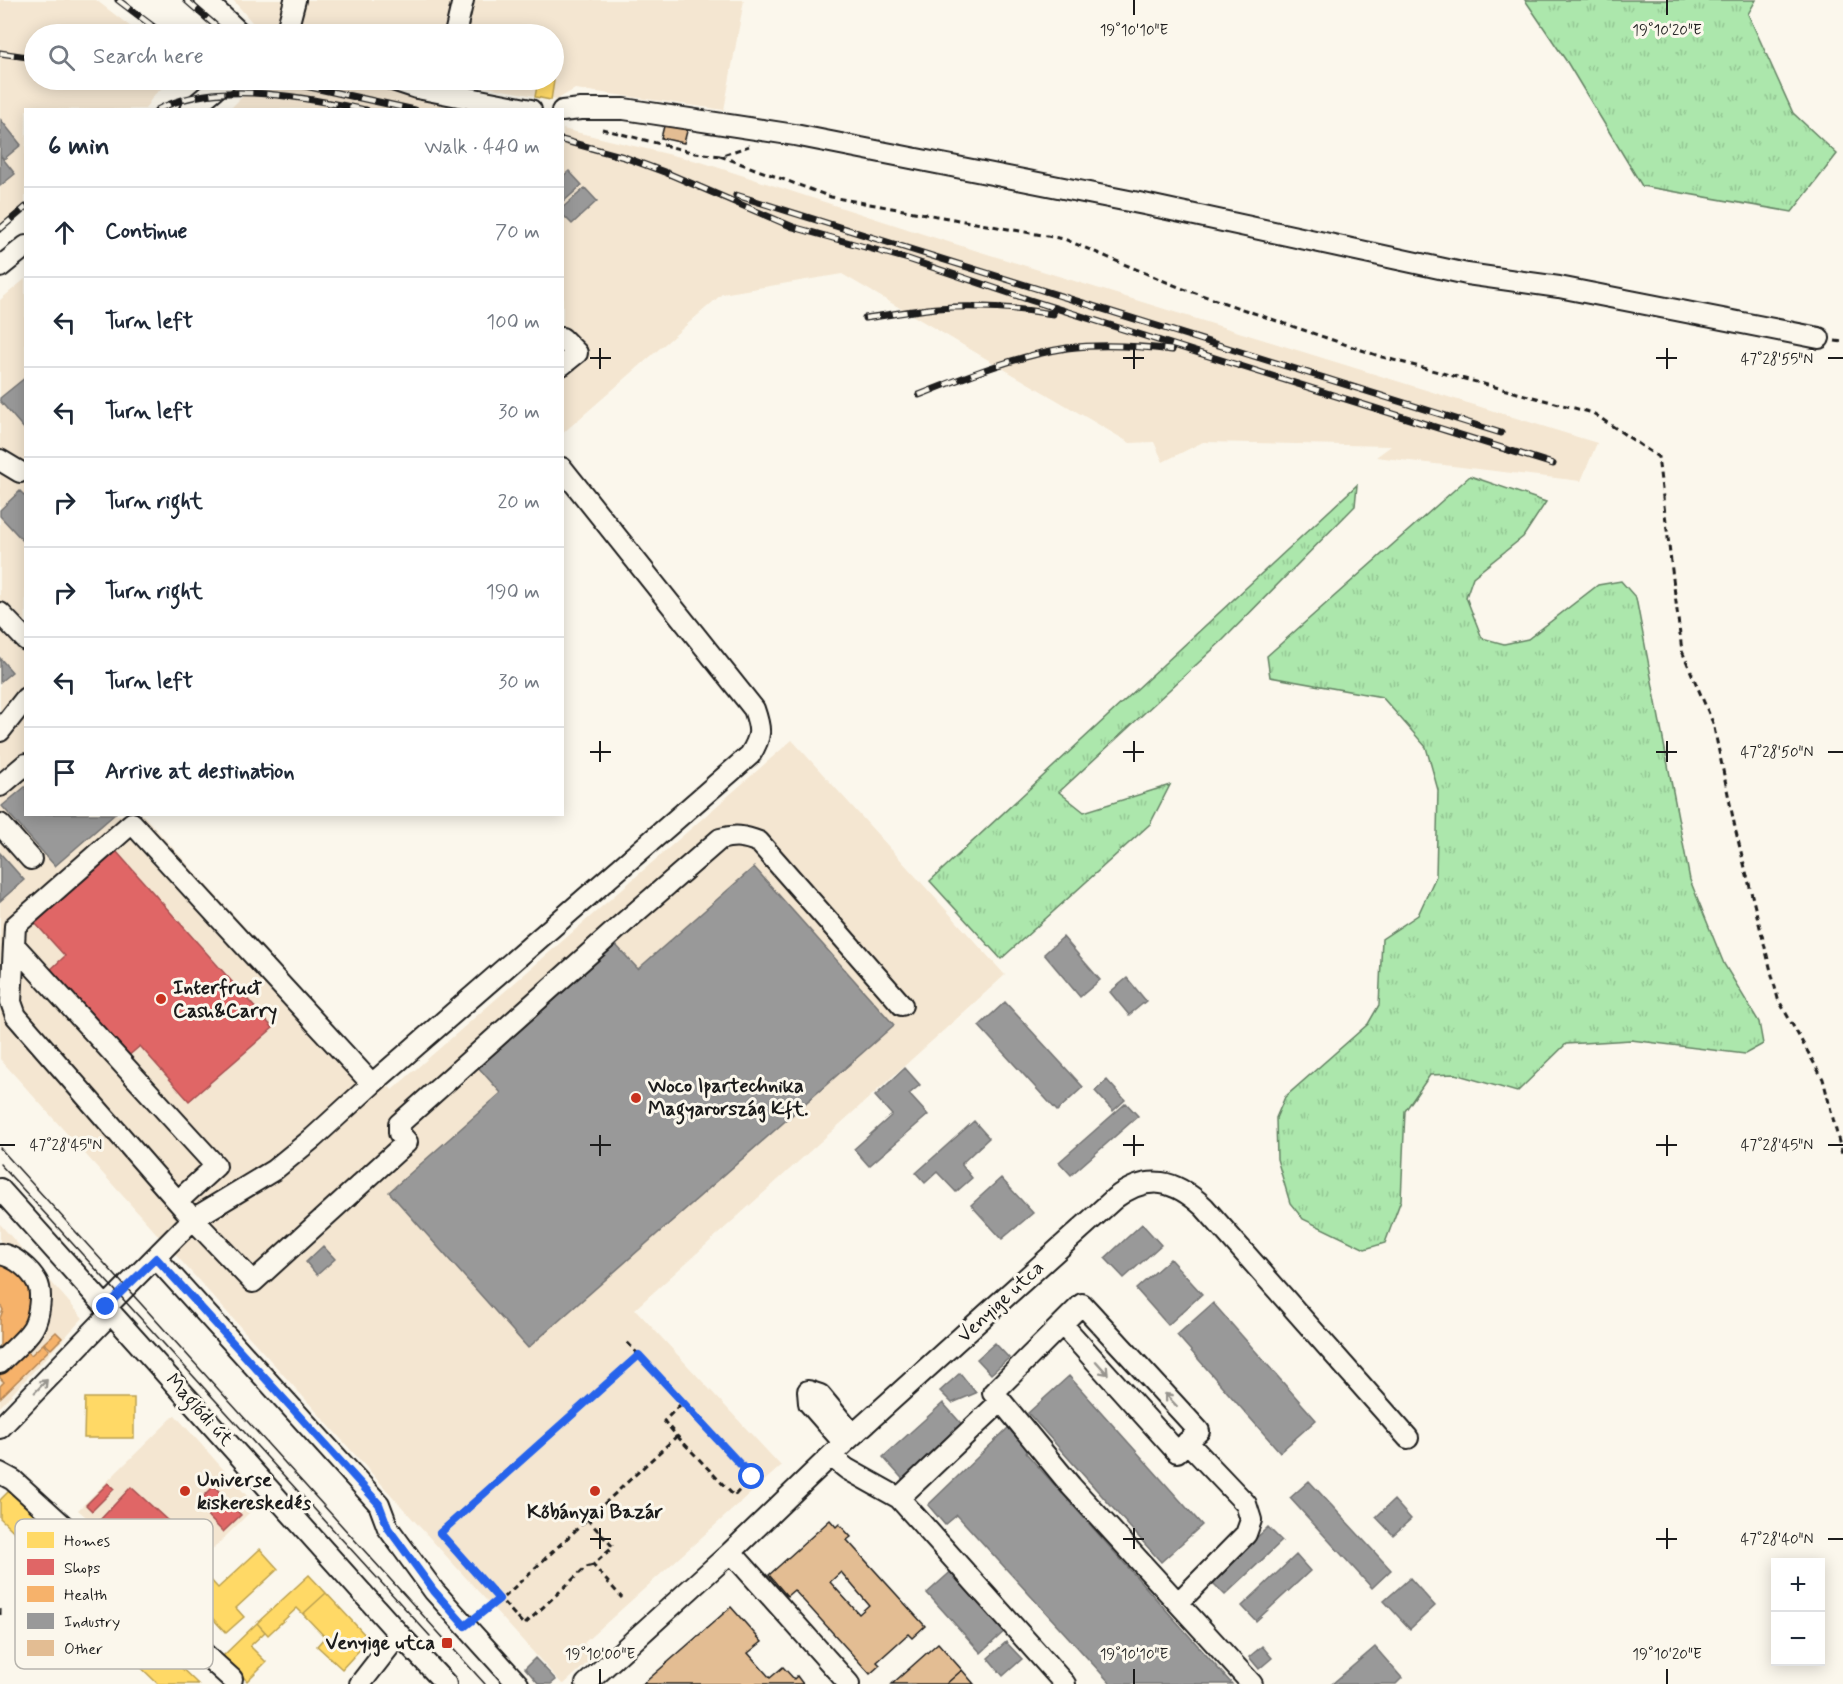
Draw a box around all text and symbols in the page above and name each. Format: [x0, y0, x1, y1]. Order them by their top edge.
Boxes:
text: 19°10'10"E [1100, 21, 1169, 41]
text: 19°10'20"E [1632, 21, 1702, 41]
search box [24, 24, 564, 90]
icon: search [45, 41, 78, 74]
text: Search here [93, 43, 204, 71]
text: 6 min [48, 130, 110, 164]
text: Walk · 440 m [424, 134, 540, 161]
icon: ahead [48, 216, 81, 249]
text: Continue [105, 218, 187, 246]
text: 70 m [495, 219, 540, 246]
icon: left [48, 306, 81, 339]
text: Turn left [105, 308, 193, 336]
text: 100 m [486, 309, 540, 336]
text: 47°28'55"N [1741, 350, 1813, 370]
icon: left [48, 396, 81, 429]
text: Turn left [105, 398, 193, 426]
text: 30 m [498, 399, 540, 426]
icon: right [48, 486, 81, 519]
text: Turn right [105, 488, 203, 516]
text: 20 m [497, 489, 540, 516]
icon: right [48, 576, 81, 609]
text: Turn right [105, 578, 203, 606]
text: 190 m [486, 579, 540, 606]
icon: left [48, 666, 81, 699]
text: Turn left [105, 668, 193, 696]
text: 30 m [498, 669, 540, 696]
text: 47°28'50"N [1740, 743, 1814, 763]
icon: arrive [48, 756, 81, 789]
text: Arrive at destination [105, 758, 295, 786]
place label: Interfruct Cash&Carry [173, 975, 277, 1025]
marker: Interfruct Cash&Carry [154, 992, 168, 1006]
place label: Woco Ipartechnika Magyarország Kft. [647, 1073, 808, 1125]
marker: Woco Ipartechnika Magyarország Kft. [629, 1091, 643, 1105]
text: 47°28'45"N [30, 1136, 102, 1156]
text: 47°28'45"N [1741, 1136, 1813, 1156]
street label: Venyige utca [952, 1255, 1050, 1349]
route end [92, 1293, 118, 1319]
one-way arrow [1095, 1360, 1109, 1375]
street label: Maglódi út [158, 1368, 239, 1454]
one-way arrow [33, 1379, 48, 1394]
one-way arrow [1164, 1393, 1178, 1408]
route start [738, 1463, 764, 1489]
place label: Universe kiskereskedés [197, 1467, 311, 1517]
marker: Universe kiskereskedés [178, 1484, 192, 1498]
marker: Kőbányai Bazár [588, 1484, 602, 1498]
place label: Kőbányai Bazár [527, 1499, 664, 1526]
legend [15, 1519, 213, 1669]
text: 47°28'40"N [1741, 1530, 1813, 1550]
text: Homes [64, 1531, 110, 1552]
text: Shops [64, 1558, 101, 1579]
map controls [1771, 1558, 1825, 1666]
button: + [1771, 1558, 1825, 1612]
text: Health [64, 1585, 107, 1606]
text: Industry [64, 1612, 120, 1633]
button: − [1771, 1612, 1825, 1666]
place label: Venyige utca [326, 1630, 435, 1657]
marker: Venyige utca [440, 1636, 454, 1650]
text: Other [64, 1639, 103, 1660]
text: 19°10'00"E [565, 1645, 635, 1665]
text: 19°10'10"E [1100, 1645, 1169, 1665]
text: 19°10'20"E [1632, 1645, 1702, 1665]

